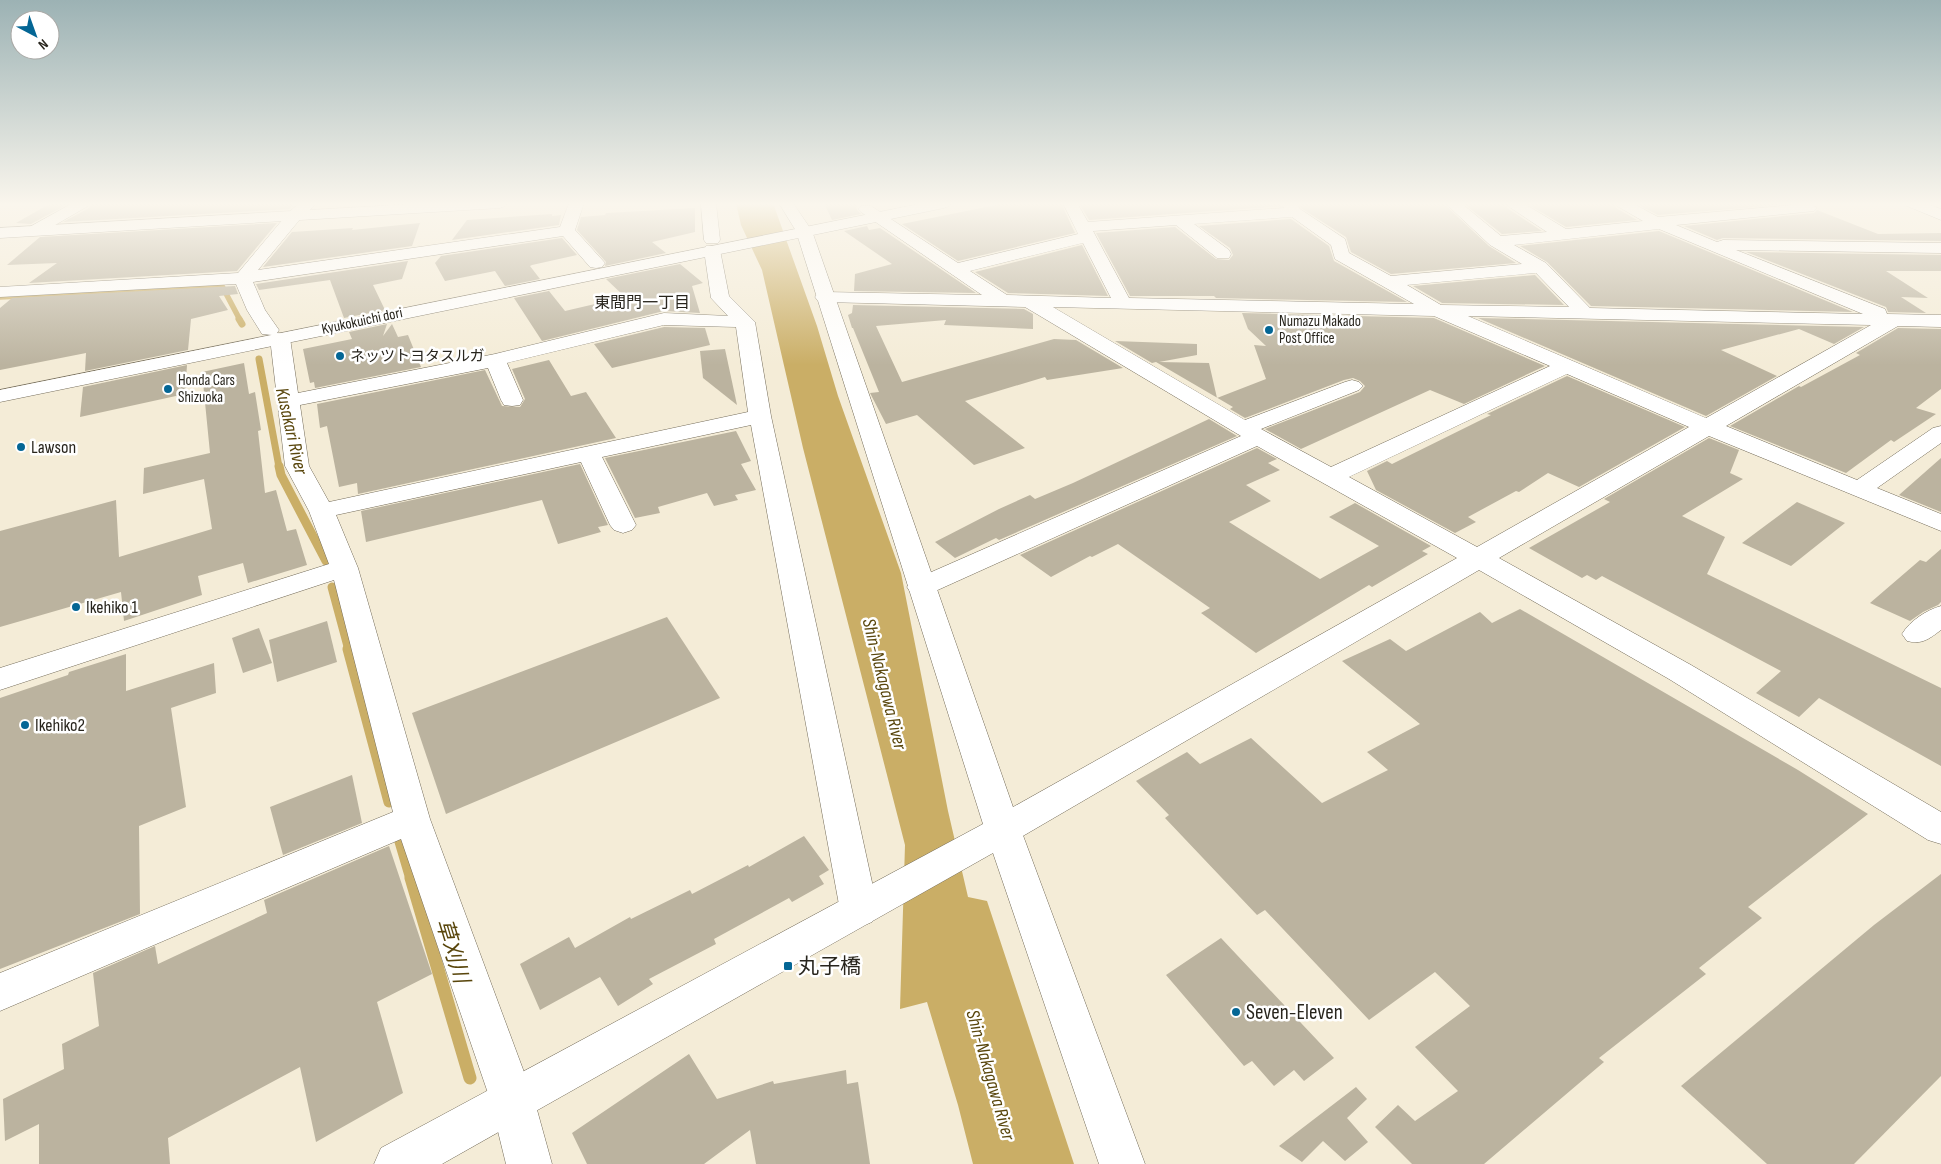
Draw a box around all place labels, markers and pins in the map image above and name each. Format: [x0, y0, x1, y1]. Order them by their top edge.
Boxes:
place label: Numazu Makado Post Office [1279, 312, 1361, 348]
marker: Numazu Makado Post Office [1263, 324, 1275, 336]
place label: ネッツトヨタスルガ [350, 347, 485, 366]
marker: ネッツトヨタスルガ [334, 350, 346, 362]
place label: Honda Cars Shizuoka [178, 371, 235, 407]
marker: Honda Cars Shizuoka [162, 383, 174, 395]
place label: Lawson [31, 437, 76, 458]
marker: Lawson [15, 441, 27, 453]
place label: Ikehiko 1 [86, 597, 138, 618]
marker: Ikehiko 1 [70, 601, 82, 613]
place label: Ikehiko2 [35, 715, 85, 736]
marker: Ikehiko2 [19, 719, 31, 731]
place label: 丸子橋 [798, 954, 861, 979]
marker: 丸子橋 [782, 960, 794, 972]
place label: Seven-Eleven [1246, 1000, 1343, 1025]
marker: Seven-Eleven [1230, 1006, 1242, 1018]

